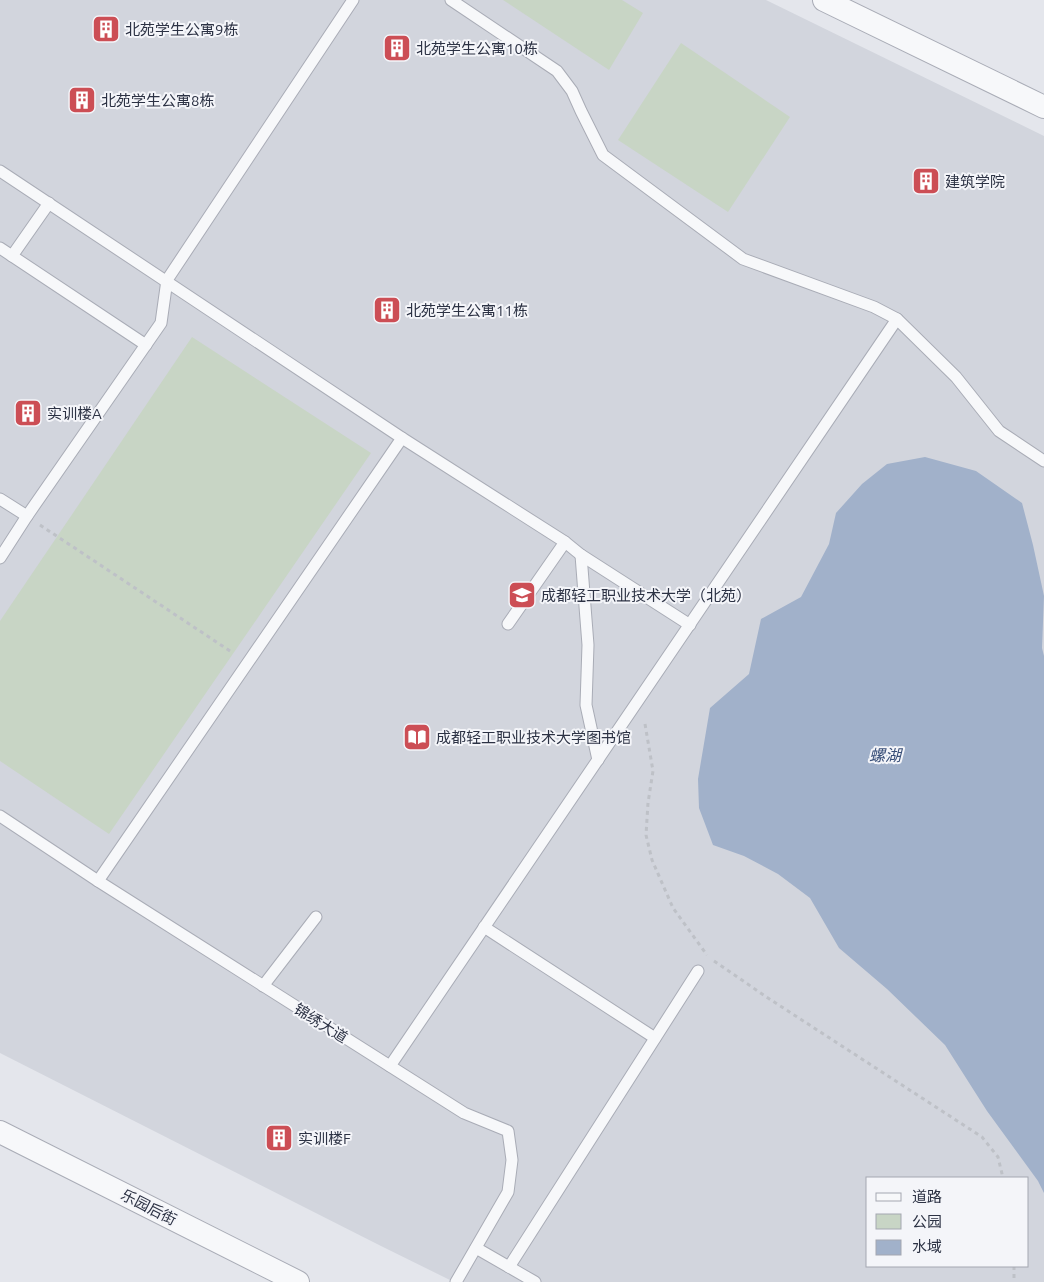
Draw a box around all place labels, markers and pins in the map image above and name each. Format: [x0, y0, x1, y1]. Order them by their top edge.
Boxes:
building icon: 北苑学生公寓9栋 [91, 14, 121, 44]
place label: 北苑学生公寓9栋 [125, 21, 238, 38]
building icon: 北苑学生公寓10栋 [382, 33, 412, 63]
place label: 北苑学生公寓10栋 [416, 40, 538, 57]
building icon: 北苑学生公寓8栋 [67, 85, 97, 115]
place label: 北苑学生公寓8栋 [101, 92, 214, 109]
building icon: 建筑学院 [911, 166, 941, 196]
place label: 建筑学院 [945, 173, 1005, 190]
building icon: 北苑学生公寓11栋 [372, 295, 402, 325]
place label: 北苑学生公寓11栋 [406, 302, 528, 319]
building icon: 实训楼A [13, 398, 43, 428]
place label: 实训楼A [47, 405, 102, 422]
school or university icon: 成都轻工职业技术大学（北苑） [507, 580, 537, 610]
place label: 成都轻工职业技术大学（北苑） [541, 587, 751, 604]
library icon: 成都轻工职业技术大学图书馆 [402, 722, 432, 752]
place label: 成都轻工职业技术大学图书馆 [436, 729, 631, 746]
building icon: 实训楼F [264, 1123, 294, 1153]
place label: 实训楼F [298, 1130, 351, 1147]

